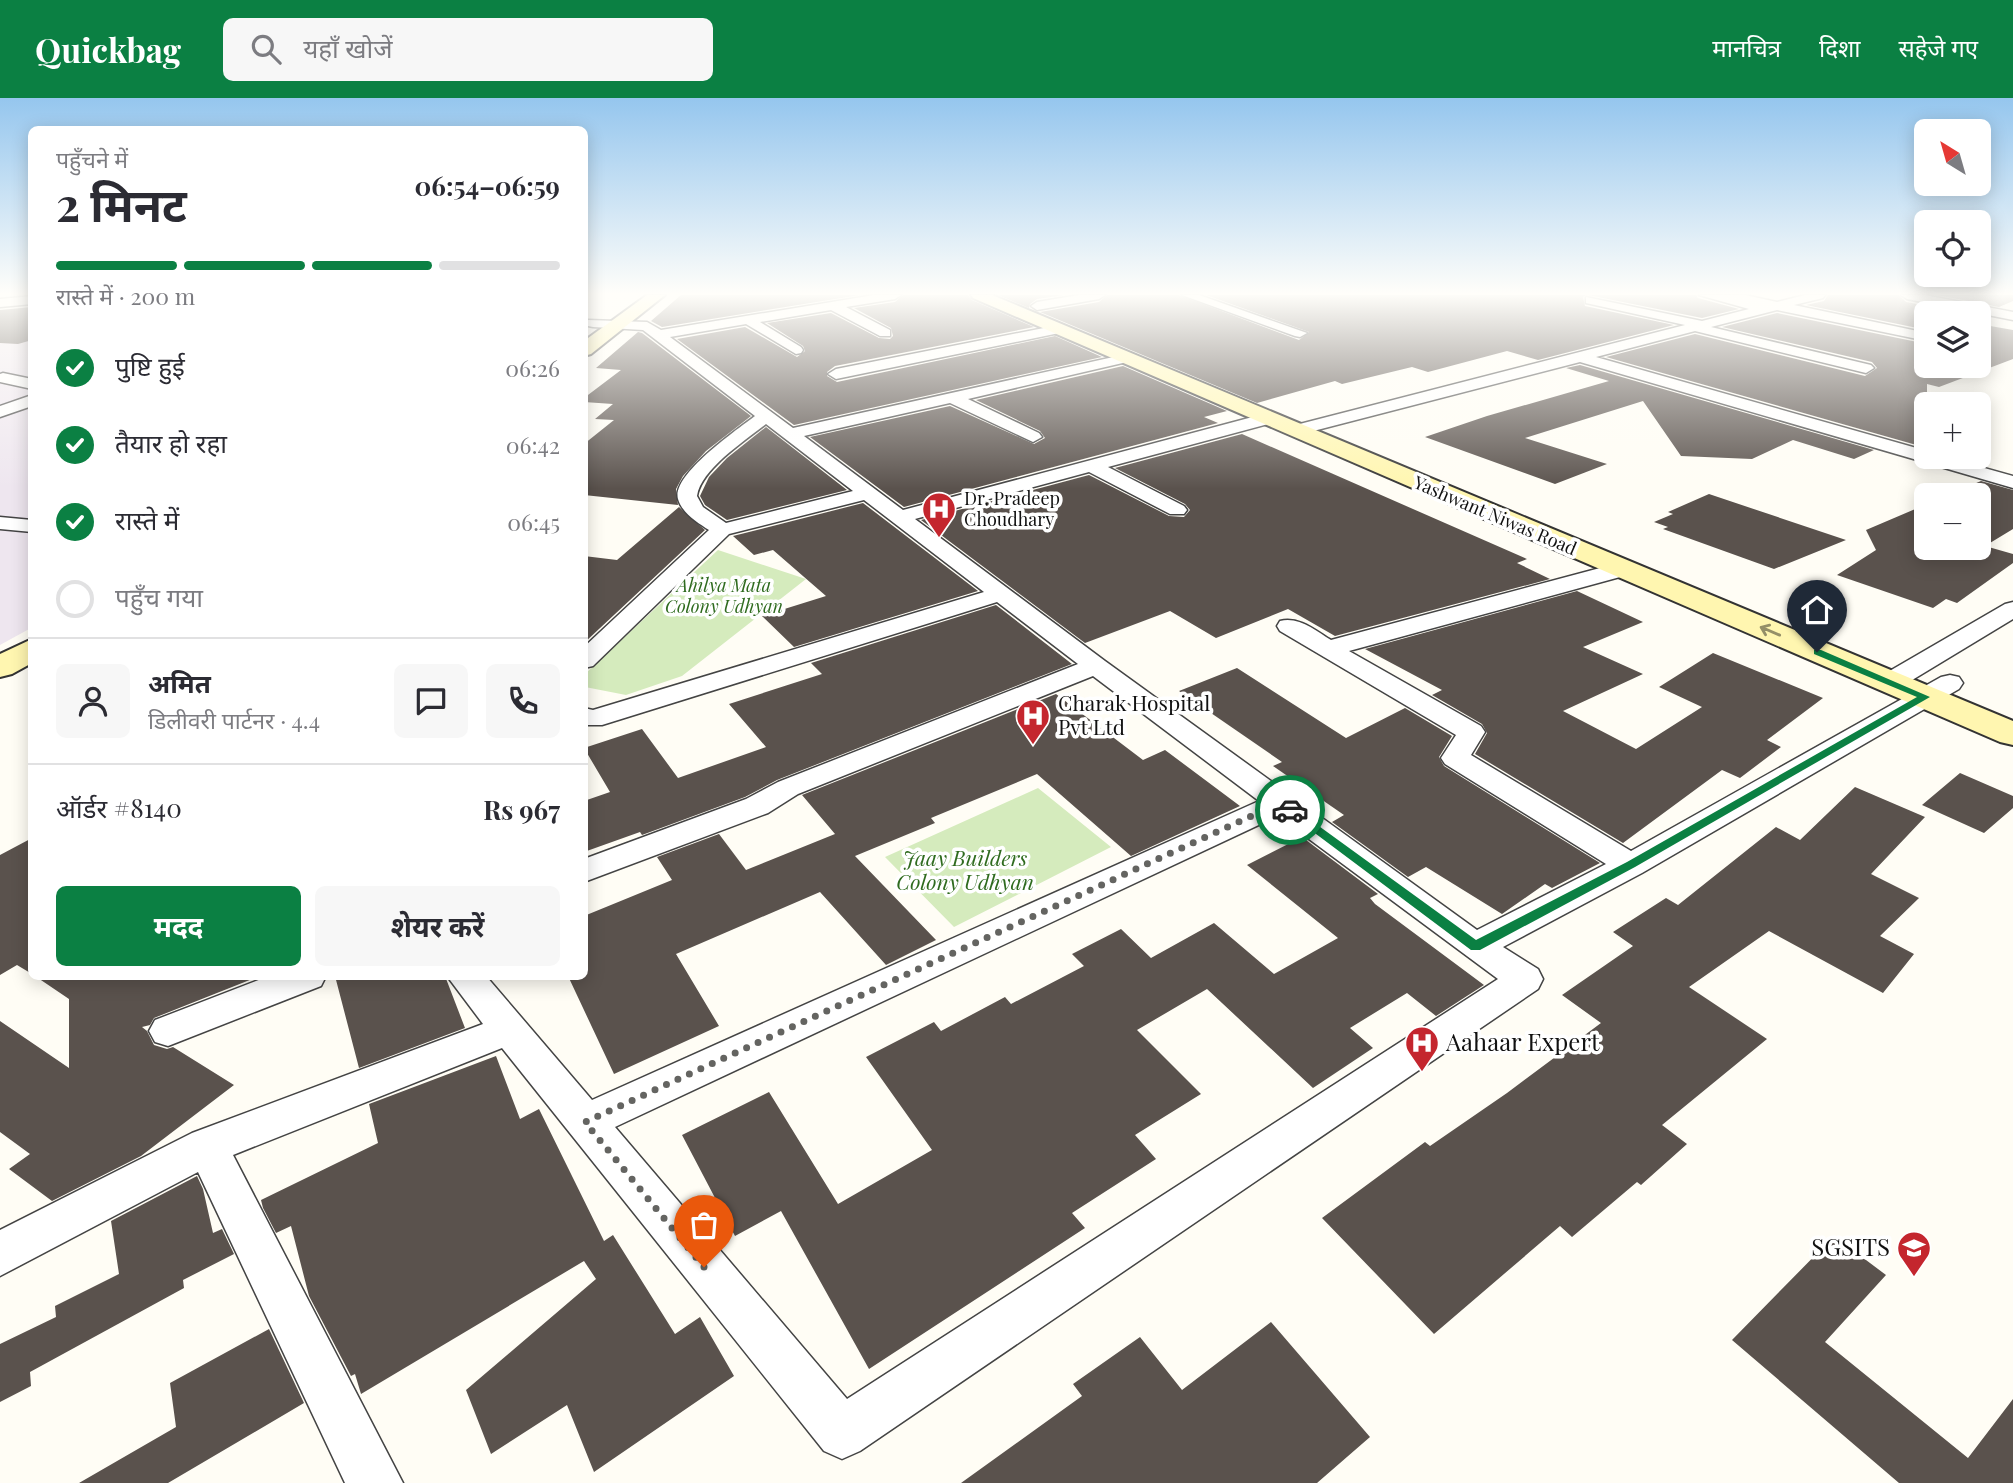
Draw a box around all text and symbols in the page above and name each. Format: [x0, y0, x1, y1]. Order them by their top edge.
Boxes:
search box [223, 18, 713, 81]
text: Quickbag [35, 27, 181, 71]
icon: search [247, 30, 285, 68]
text: यहाँ खोजें [303, 30, 393, 65]
text: मानचित्र [1712, 31, 1781, 63]
text: दिशा [1819, 31, 1860, 63]
text: सहेजे गए [1898, 31, 1978, 63]
north arrow [1914, 119, 1992, 196]
map controls [1914, 119, 1991, 560]
text: पहुँचने में [56, 143, 128, 174]
text: 06:54–06:59 [415, 168, 560, 203]
text: 2 मिनट [56, 172, 187, 234]
button: locate [1914, 210, 1991, 287]
text: रास्ते में · 200 m [56, 280, 195, 311]
button: layers [1914, 301, 1991, 378]
text: पुष्टि हुई [115, 348, 185, 383]
icon: check [56, 349, 94, 387]
text: 06:26 [505, 352, 560, 383]
button: + [1914, 392, 1991, 469]
text: तैयार हो रहा [115, 425, 227, 460]
icon: check [56, 426, 94, 464]
text: 06:42 [506, 429, 560, 460]
street label: Yashwant Niwas Road [1409, 469, 1581, 560]
button: − [1914, 483, 1991, 560]
place label: Dr. Pradeep Choudhary [964, 486, 1060, 531]
hospital icon: Dr. Pradeep Choudhary [920, 490, 958, 539]
text: रास्ते में [115, 502, 179, 537]
icon: check [56, 503, 94, 541]
text: 06:45 [507, 506, 560, 537]
park label: Ahilya Mata Colony Udhyan [665, 573, 783, 618]
text: पहुँच गया [115, 579, 203, 614]
pin [1787, 580, 1847, 652]
icon: home [1798, 591, 1836, 629]
one-way arrow [1759, 624, 1781, 637]
button: person [56, 664, 130, 738]
button: chat [394, 664, 468, 738]
button: phone [486, 664, 560, 738]
text: अमित [148, 665, 211, 700]
place label: Charak Hospital Pvt Ltd [1058, 688, 1210, 740]
hospital icon: Charak Hospital Pvt Ltd [1014, 697, 1052, 746]
text: डिलीवरी पार्टनर · 4.4 [148, 704, 320, 735]
courier [1255, 775, 1325, 845]
text: ऑर्डर #8140 [56, 790, 182, 825]
icon: car [1271, 791, 1309, 829]
text: Rs 967 [483, 792, 560, 827]
park label: Jaay Builders Colony Udhyan [896, 843, 1034, 895]
button: मदद [56, 886, 301, 966]
button: शेयर करें [315, 886, 560, 966]
hospital icon: Aahaar Expert [1403, 1024, 1441, 1073]
place label: Aahaar Expert [1445, 1025, 1600, 1057]
pin [674, 1195, 734, 1267]
icon: bag [685, 1206, 723, 1244]
school or university icon: SGSITS [1895, 1229, 1933, 1278]
place label: SGSITS [1811, 1230, 1890, 1262]

